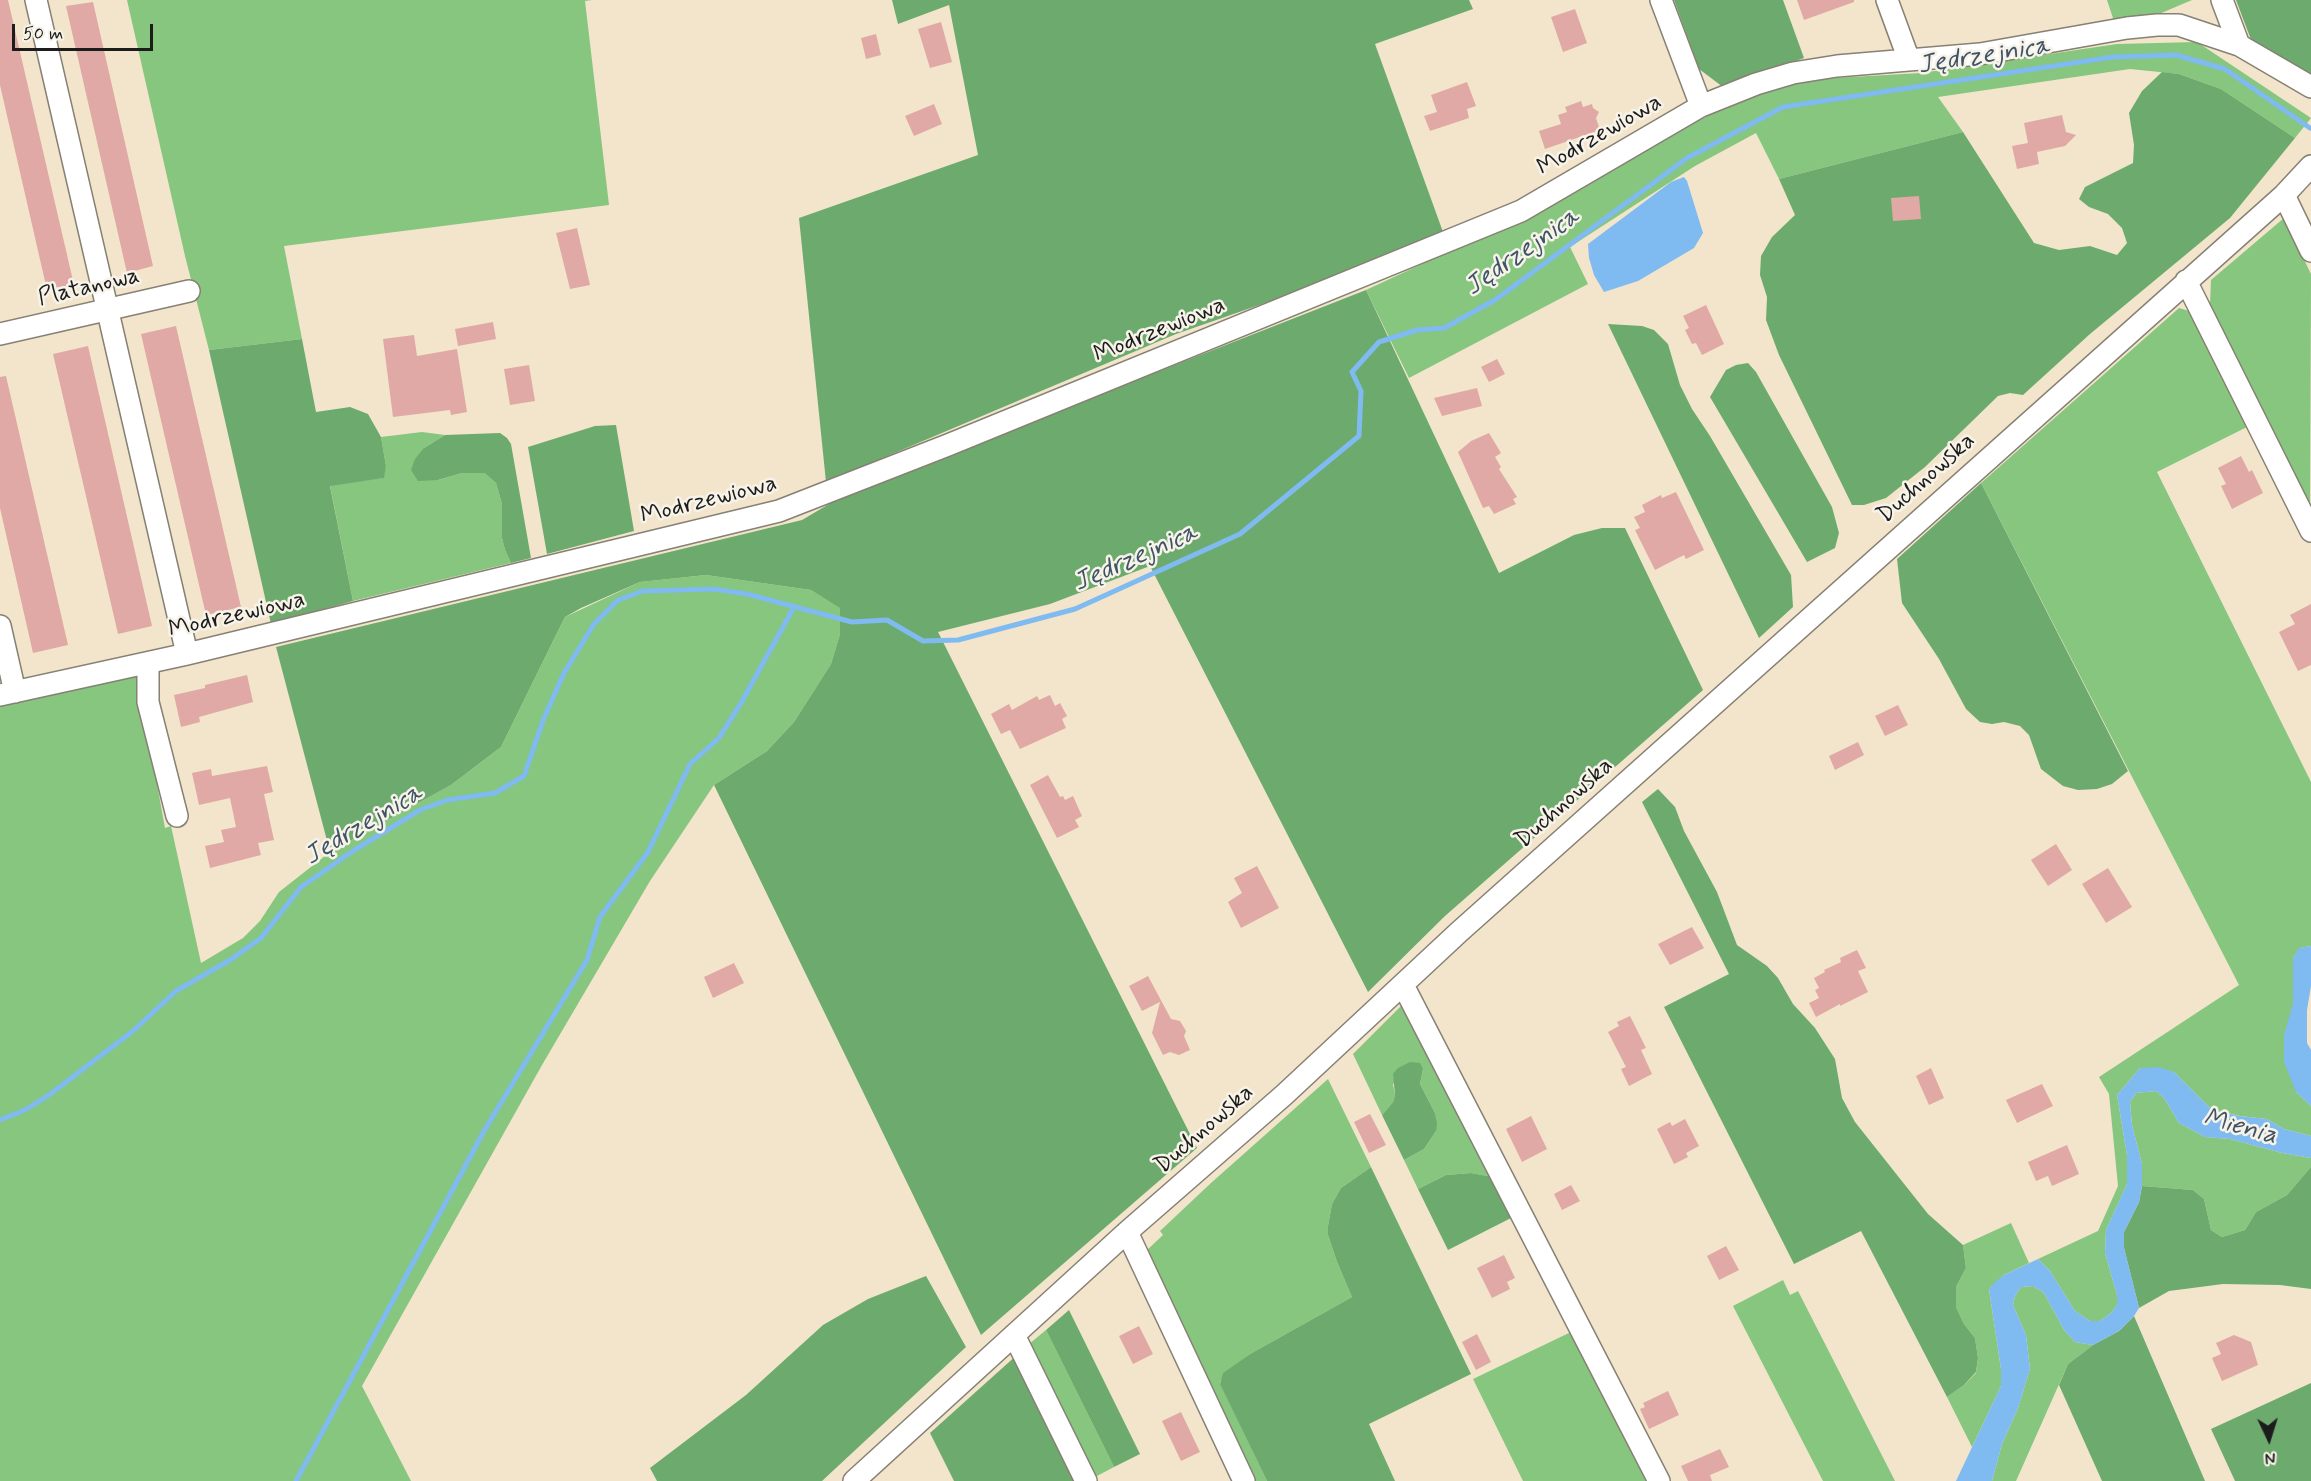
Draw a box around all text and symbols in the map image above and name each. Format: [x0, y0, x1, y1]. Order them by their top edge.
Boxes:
scale bar [15, 12, 156, 50]
text: 50 m [23, 22, 63, 46]
water label: Jędrzejnica [1916, 31, 2052, 83]
street label: Modrzewiowa [1532, 89, 1668, 183]
water label: Jędrzejnica [1460, 202, 1586, 304]
street label: Platanowa [35, 262, 143, 314]
street label: Modrzewiowa [1090, 292, 1230, 370]
street label: Duchnowska [1872, 427, 1982, 531]
street label: Modrzewiowa [638, 470, 780, 532]
water label: Jędrzejnica [1069, 518, 1203, 600]
street label: Modrzewiowa [166, 586, 308, 646]
street label: Duchnowska [1510, 752, 1620, 856]
water label: Jędrzejnica [299, 779, 429, 873]
street label: Duchnowska [1149, 1079, 1261, 1181]
water label: Mienia [2200, 1103, 2280, 1153]
north arrow [2239, 1409, 2299, 1469]
text: N [2264, 1447, 2276, 1468]

